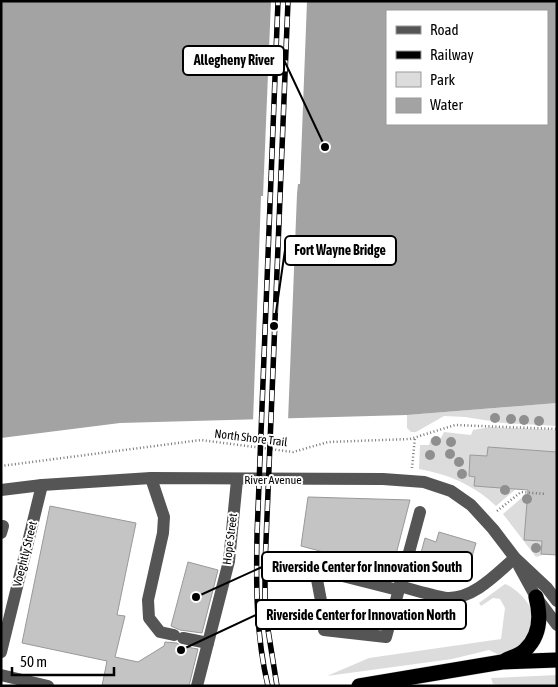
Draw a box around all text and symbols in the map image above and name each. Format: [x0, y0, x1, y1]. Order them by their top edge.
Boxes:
legend [386, 10, 548, 125]
text: Road [430, 21, 459, 38]
callout: Allegheny River [183, 46, 284, 75]
text: Railway [430, 46, 474, 63]
text: Allegheny River [193, 52, 275, 68]
text: Park [430, 71, 455, 88]
text: Water [430, 96, 463, 113]
callout: Fort Wayne Bridge [285, 236, 396, 265]
text: Fort Wayne Bridge [294, 242, 386, 258]
street label: North Shore Trail [214, 427, 289, 450]
street label: River Avenue [244, 473, 302, 487]
street label: Hope Street [220, 512, 240, 566]
street label: Voeghtly Street [10, 519, 40, 588]
callout: Riverside Center for Innovation South [262, 552, 472, 581]
text: Riverside Center for Innovation South [272, 559, 462, 575]
callout: Riverside Center for Innovation North [256, 600, 466, 629]
text: Riverside Center for Innovation North [266, 607, 456, 623]
scale bar [12, 644, 115, 676]
text: 50 m [20, 653, 47, 670]

